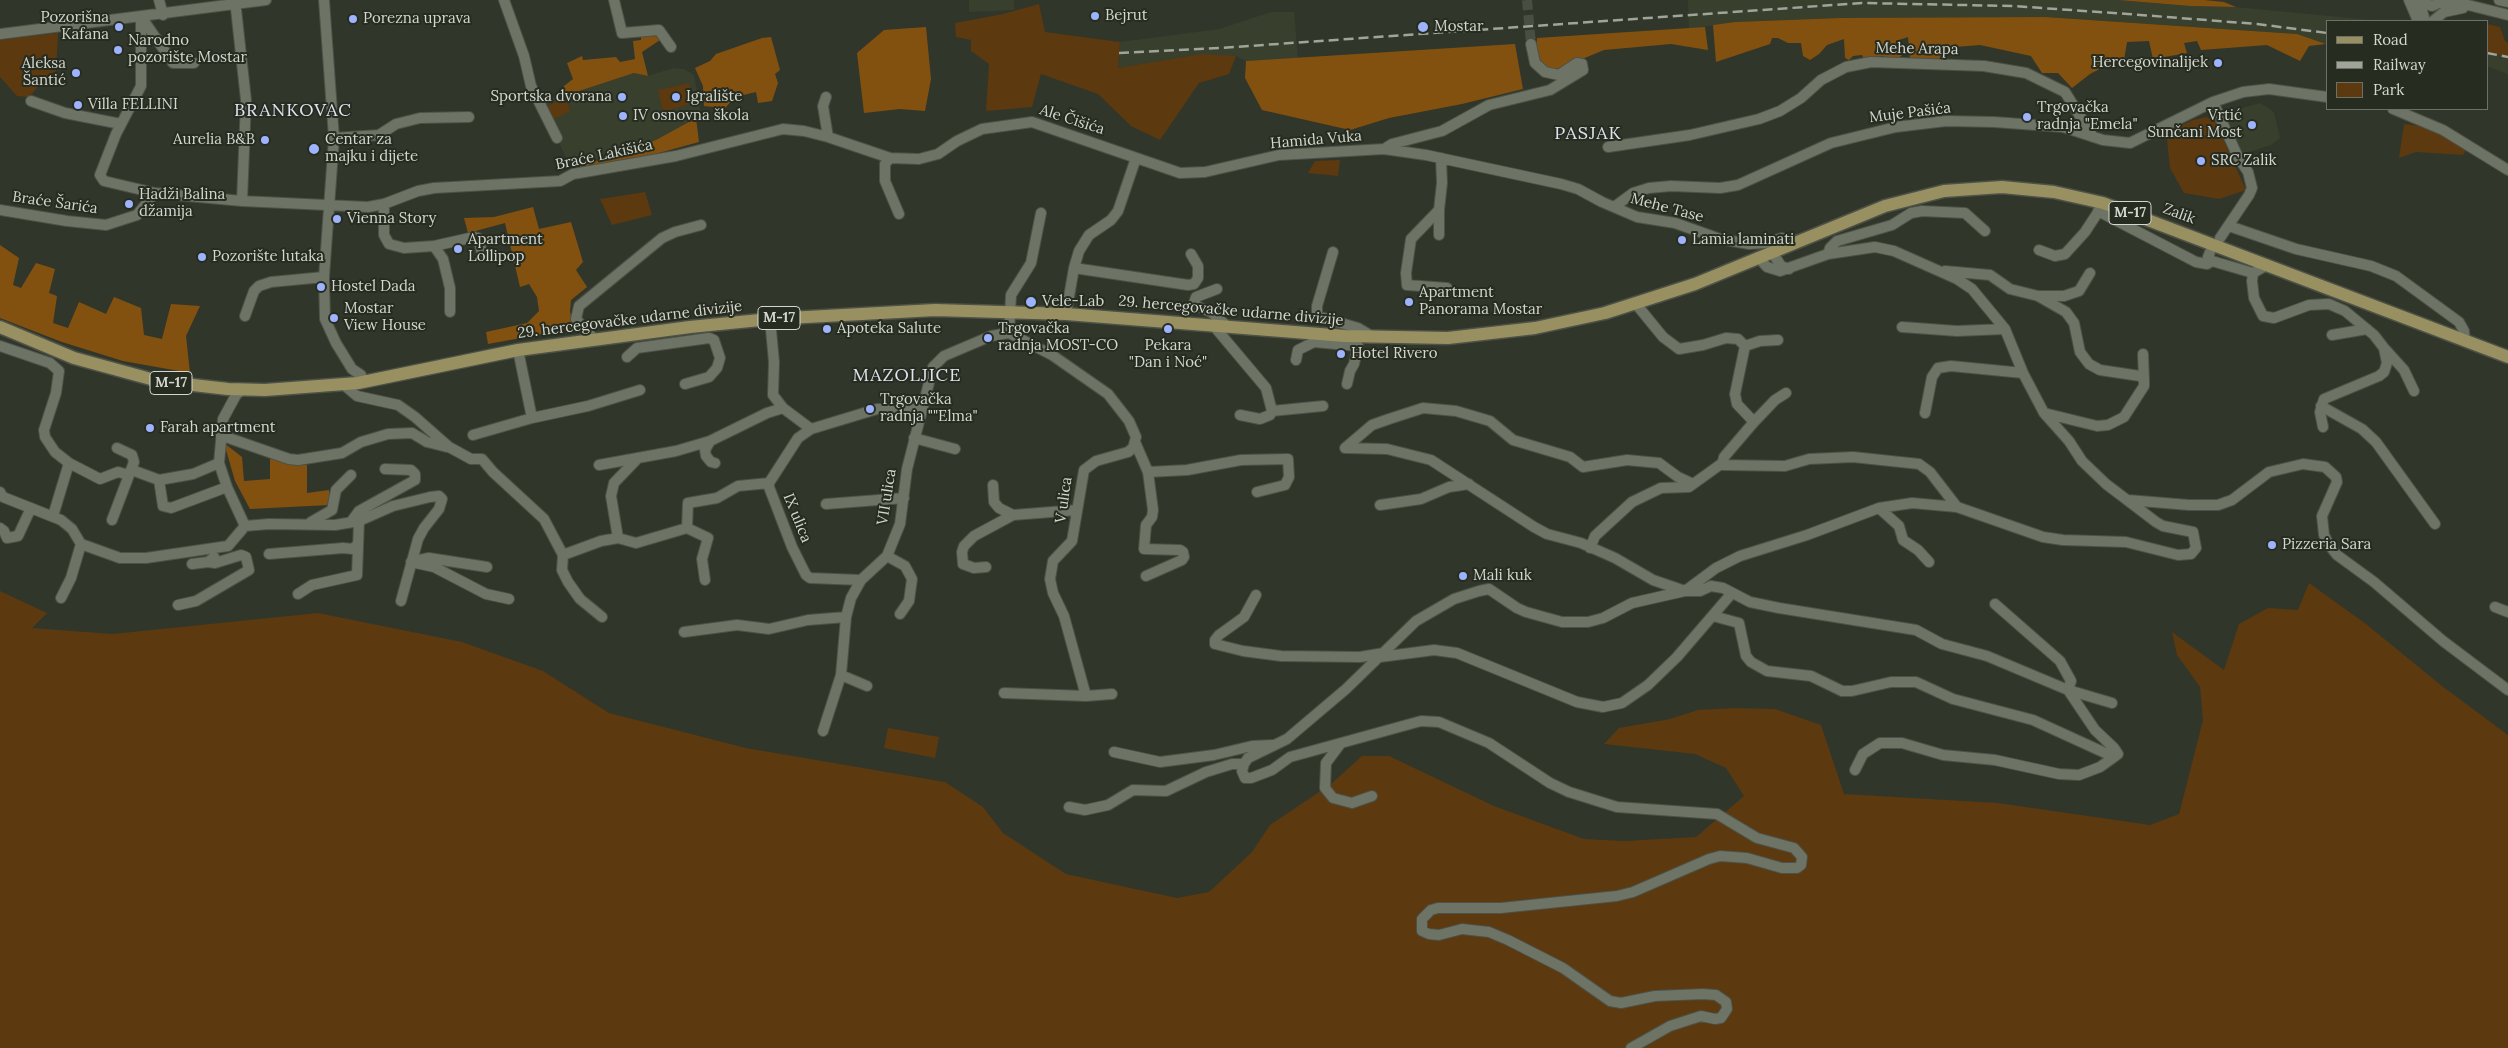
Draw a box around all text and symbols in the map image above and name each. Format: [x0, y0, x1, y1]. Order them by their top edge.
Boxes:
place label: Bejrut [1105, 7, 1148, 25]
place label: Pozorišna Kafana [40, 9, 109, 44]
place label: Porezna uprava [363, 10, 471, 28]
marker: Bejrut [1089, 10, 1101, 22]
marker: Porezna uprava [347, 13, 359, 25]
place label: Mostar [1434, 18, 1483, 36]
marker: Mostar [1416, 20, 1430, 34]
legend [2326, 20, 2488, 110]
marker: Pozorišna Kafana [113, 21, 125, 33]
text: Road [2373, 30, 2408, 49]
place label: Narodno pozorište Mostar [128, 32, 247, 67]
street label: Mehe Arapa [1875, 39, 1959, 59]
marker: Narodno pozorište Mostar [112, 44, 124, 56]
place label: Hercegovinalijek [2092, 54, 2208, 72]
place label: Aleksa Šantić [22, 55, 66, 90]
text: Railway [2373, 55, 2426, 74]
marker: Hercegovinalijek [2212, 57, 2224, 69]
marker: Aleksa Šantić [70, 67, 82, 79]
text: Park [2373, 80, 2404, 99]
place label: Sportska dvorana [491, 88, 612, 106]
place label: Igralište [686, 88, 742, 106]
marker: Sportska dvorana [616, 91, 628, 103]
marker: Igralište [670, 91, 682, 103]
place label: Villa FELLINI [88, 96, 178, 114]
marker: Villa FELLINI [72, 99, 84, 111]
street label: Muje Pašića [1868, 99, 1952, 127]
place label: Trgovačka radnja "Emela" [2037, 99, 2138, 134]
district label: BRANKOVAC [233, 100, 353, 122]
street label: Ale Čišića [1037, 101, 1107, 139]
place label: IV osnovna škola [633, 107, 749, 125]
place label: Vrtić Sunčani Most [2147, 107, 2242, 142]
marker: IV osnovna škola [617, 110, 629, 122]
marker: Trgovačka radnja "Emela" [2021, 111, 2033, 123]
marker: Vrtić Sunčani Most [2246, 119, 2258, 131]
district label: PASJAK [1553, 123, 1623, 145]
street label: Hamida Vuka [1269, 127, 1363, 153]
place label: Aurelia B&B [173, 131, 255, 149]
place label: Centar za majku i dijete [325, 131, 418, 166]
marker: Aurelia B&B [259, 134, 271, 146]
street label: Braće Lakišića [554, 136, 654, 174]
marker: Centar za majku i dijete [307, 142, 321, 156]
place label: SRC Zalik [2211, 152, 2277, 170]
marker: SRC Zalik [2195, 155, 2207, 167]
place label: Hadži Balina džamija [139, 186, 225, 221]
street label: Braće Šarića [11, 188, 99, 218]
street label: Mehe Tase [1628, 190, 1706, 226]
marker: Hadži Balina džamija [123, 198, 135, 210]
street label: Zalik [2160, 200, 2198, 228]
road number: M-17 [2109, 202, 2151, 224]
place label: Vienna Story [347, 210, 437, 228]
marker: Vienna Story [331, 213, 343, 225]
place label: Apartment Lollipop [468, 231, 543, 266]
place label: Lamia laminati [1692, 231, 1794, 249]
marker: Lamia laminati [1676, 234, 1688, 246]
marker: Apartment Lollipop [452, 243, 464, 255]
place label: Pozorište lutaka [212, 248, 324, 266]
marker: Pozorište lutaka [196, 251, 208, 263]
place label: Hostel Dada [331, 278, 416, 296]
marker: Hostel Dada [315, 281, 327, 293]
place label: Apartment Panorama Mostar [1419, 284, 1542, 319]
street label: 29. hercegovačke udarne divizije [1118, 292, 1344, 330]
place label: Vele-Lab [1042, 293, 1104, 311]
marker: Vele-Lab [1024, 295, 1038, 309]
marker: Apartment Panorama Mostar [1403, 296, 1415, 308]
street label: 29. hercegovačke udarne divizije [517, 297, 743, 343]
place label: Mostar View House [344, 300, 426, 335]
road number: M-17 [758, 306, 800, 330]
marker: Mostar View House [328, 312, 340, 324]
place label: Apoteka Salute [837, 320, 941, 338]
place label: Trgovačka radnja MOST-CO [998, 320, 1118, 355]
marker: Apoteka Salute [821, 323, 833, 335]
marker: Pekara "Dan i Noć" [1162, 323, 1174, 335]
marker: Trgovačka radnja MOST-CO [982, 332, 994, 344]
place label: Pekara "Dan i Noć" [1129, 337, 1207, 372]
place label: Hotel Rivero [1351, 345, 1438, 363]
marker: Hotel Rivero [1335, 348, 1347, 360]
district label: MAZOLJICE [851, 365, 963, 387]
road number: M-17 [150, 372, 192, 394]
place label: Trgovačka radnja ""Elma" [880, 391, 978, 426]
marker: Trgovačka radnja ""Elma" [864, 403, 876, 415]
place label: Farah apartment [160, 419, 276, 437]
marker: Farah apartment [144, 422, 156, 434]
street label: VII ulica [874, 468, 900, 526]
street label: V ulica [1052, 476, 1076, 524]
street label: IX ulica [779, 491, 815, 545]
place label: Pizzeria Sara [2282, 536, 2371, 554]
marker: Pizzeria Sara [2266, 539, 2278, 551]
place label: Mali kuk [1473, 567, 1532, 585]
marker: Mali kuk [1457, 570, 1469, 582]

